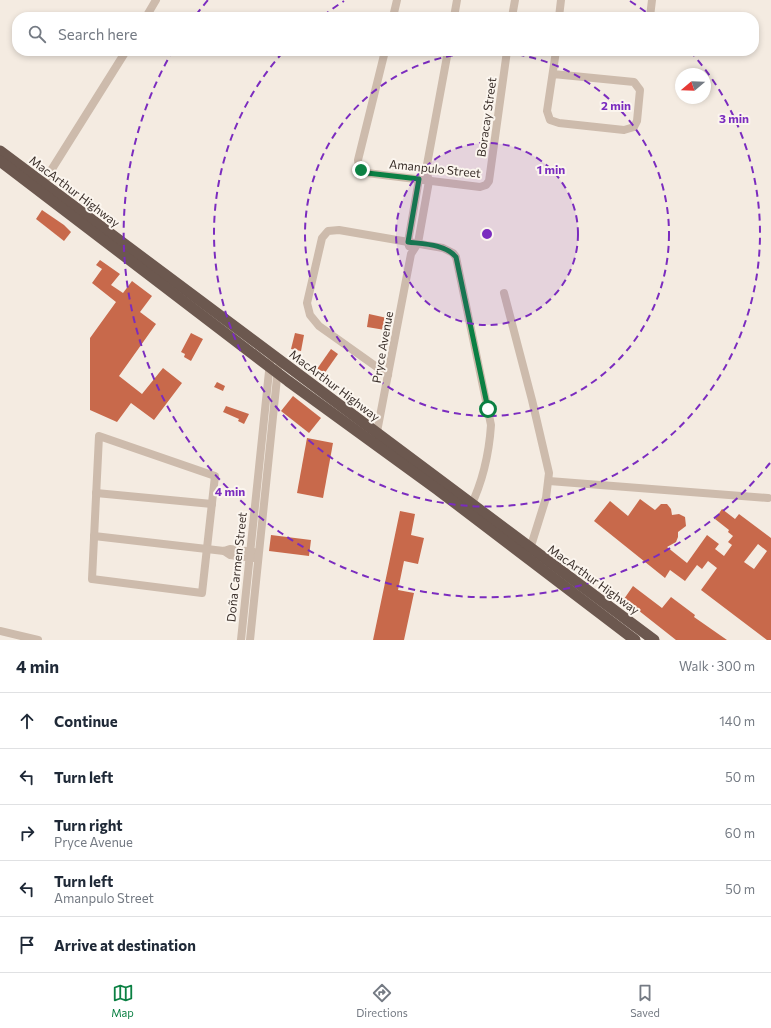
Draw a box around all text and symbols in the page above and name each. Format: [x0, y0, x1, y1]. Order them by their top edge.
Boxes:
search box [12, 12, 759, 56]
icon: search [26, 23, 48, 45]
text: Search here [58, 25, 137, 43]
north arrow [675, 68, 711, 104]
street label: Boracay Street [473, 76, 499, 158]
text: 2 min [601, 98, 631, 112]
text: 3 min [719, 111, 749, 125]
street label: MacArthur Highway [27, 152, 123, 230]
street label: Amanpulo Street [388, 156, 482, 180]
route end [352, 161, 370, 179]
text: 1 min [537, 162, 565, 176]
centre of rings [480, 227, 494, 241]
street label: Pryce Avenue [369, 310, 395, 384]
street label: MacArthur Highway [287, 346, 383, 424]
route start [479, 400, 497, 418]
text: 4 min [215, 484, 245, 498]
street label: Doña Carmen Street [223, 511, 249, 623]
street label: MacArthur Highway [546, 541, 642, 617]
text: 4 min [16, 656, 59, 677]
text: Walk · 300 m [679, 658, 755, 674]
icon: ahead [16, 710, 38, 732]
text: Continue [54, 712, 118, 730]
text: 140 m [719, 713, 755, 729]
icon: left [16, 766, 38, 788]
text: Turn left [54, 768, 113, 786]
text: 50 m [725, 769, 755, 785]
text: Turn right [54, 816, 123, 834]
icon: right [16, 822, 38, 844]
text: 60 m [725, 825, 755, 841]
text: Pryce Avenue [54, 834, 133, 850]
text: Turn left [54, 872, 113, 890]
icon: left [16, 878, 38, 900]
text: 50 m [725, 881, 755, 897]
text: Amanpulo Street [54, 890, 154, 906]
icon: arrive [16, 934, 38, 956]
text: Arrive at destination [54, 936, 196, 954]
tab: Map [111, 982, 134, 1019]
tab: Directions [356, 982, 408, 1019]
tab: Saved [630, 982, 660, 1019]

